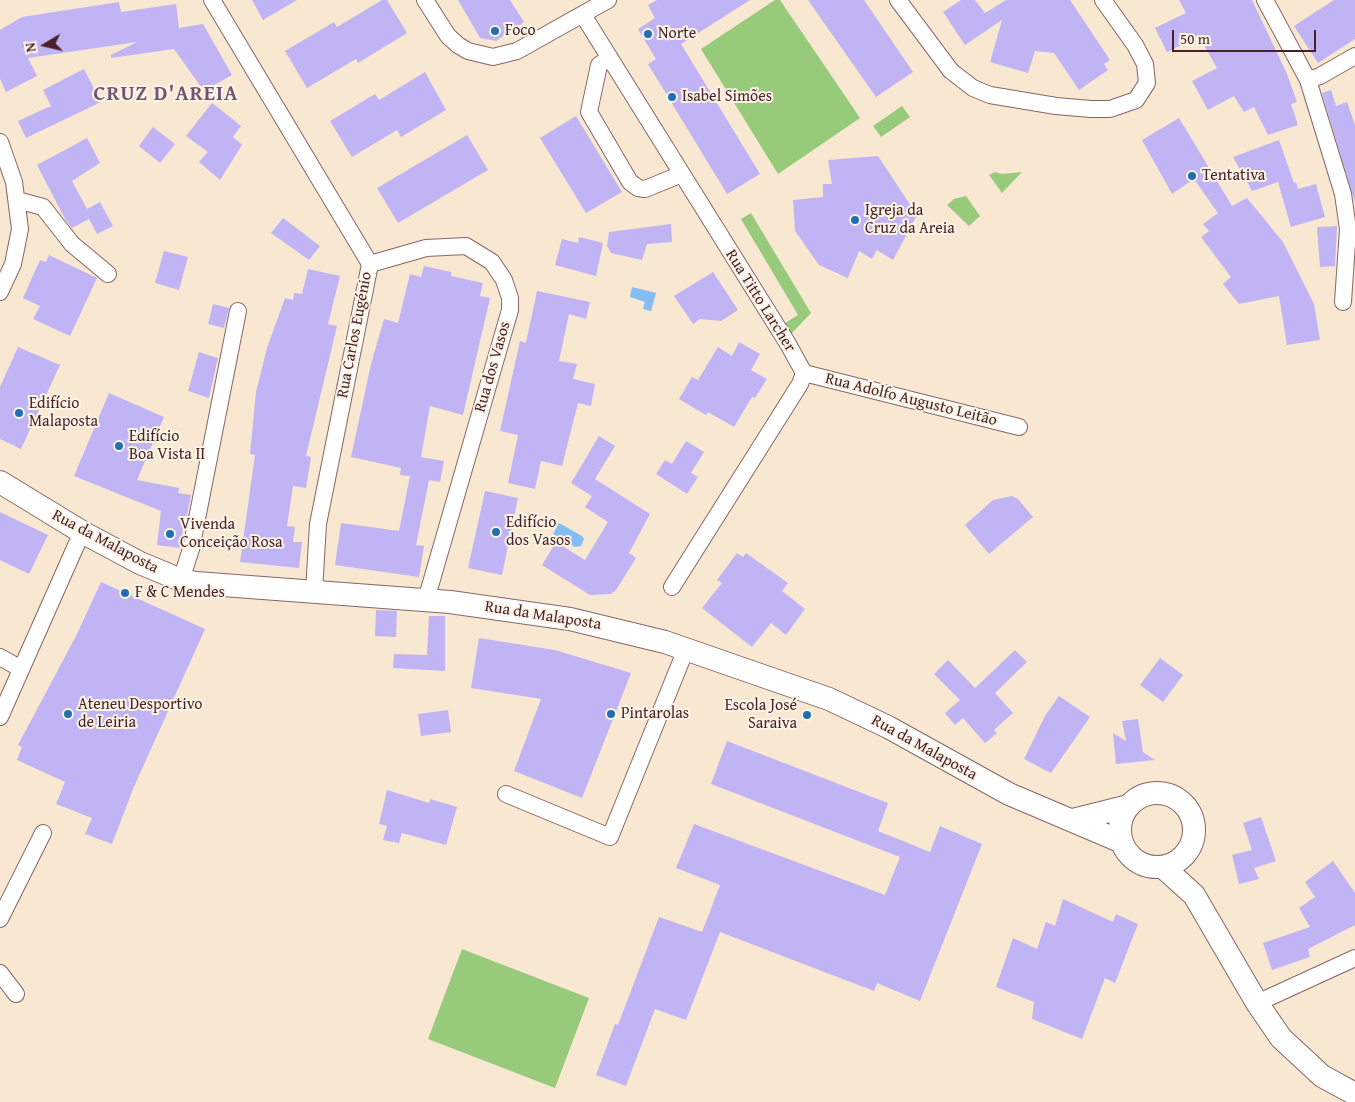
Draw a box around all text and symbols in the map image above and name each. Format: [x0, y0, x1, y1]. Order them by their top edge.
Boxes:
north arrow [20, 20, 70, 70]
scale bar [1175, 20, 1319, 52]
place label: Foco [505, 21, 536, 41]
place label: Norte [658, 24, 696, 44]
marker: Foco [489, 25, 501, 37]
marker: Norte [642, 28, 654, 40]
text: 50 m [1180, 28, 1210, 49]
text: N [20, 41, 41, 54]
district label: CRUZ D'AREIA [92, 82, 240, 108]
place label: Isabel Simões [682, 87, 772, 107]
marker: Isabel Simões [666, 91, 678, 103]
place label: Tentativa [1202, 166, 1265, 186]
marker: Tentativa [1186, 170, 1198, 182]
place label: Igreja da Cruz da Areia [865, 201, 955, 239]
marker: Igreja da Cruz da Areia [849, 214, 861, 226]
street label: Rua Titto Larcher [721, 246, 799, 356]
street label: Rua Carlos Eugénio [333, 270, 377, 400]
street label: Rua dos Vasos [471, 319, 515, 415]
street label: Rua Adolfo Augusto Leitão [823, 369, 999, 431]
place label: Edifício Malaposta [29, 394, 98, 432]
marker: Edifício Malaposta [13, 407, 25, 419]
place label: Edifício Boa Vista II [129, 427, 205, 465]
marker: Edifício Boa Vista II [113, 440, 125, 452]
street label: Rua da Malaposta [49, 506, 161, 578]
place label: Edifício dos Vasos [506, 513, 571, 551]
place label: Vivenda Conceição Rosa [180, 515, 283, 553]
marker: Edifício dos Vasos [490, 526, 502, 538]
marker: Vivenda Conceição Rosa [164, 528, 176, 540]
place label: F & C Mendes [135, 583, 225, 603]
marker: F & C Mendes [119, 587, 131, 599]
street label: Rua da Malaposta [483, 597, 603, 635]
place label: Ateneu Desportivo de Leiria [78, 695, 202, 733]
place label: Escola José Saraiva [725, 696, 797, 734]
place label: Pintarolas [621, 704, 689, 724]
marker: Ateneu Desportivo de Leiria [62, 708, 74, 720]
marker: Pintarolas [605, 708, 617, 720]
marker: Escola José Saraiva [801, 709, 813, 721]
street label: Rua da Malaposta [868, 711, 980, 785]

